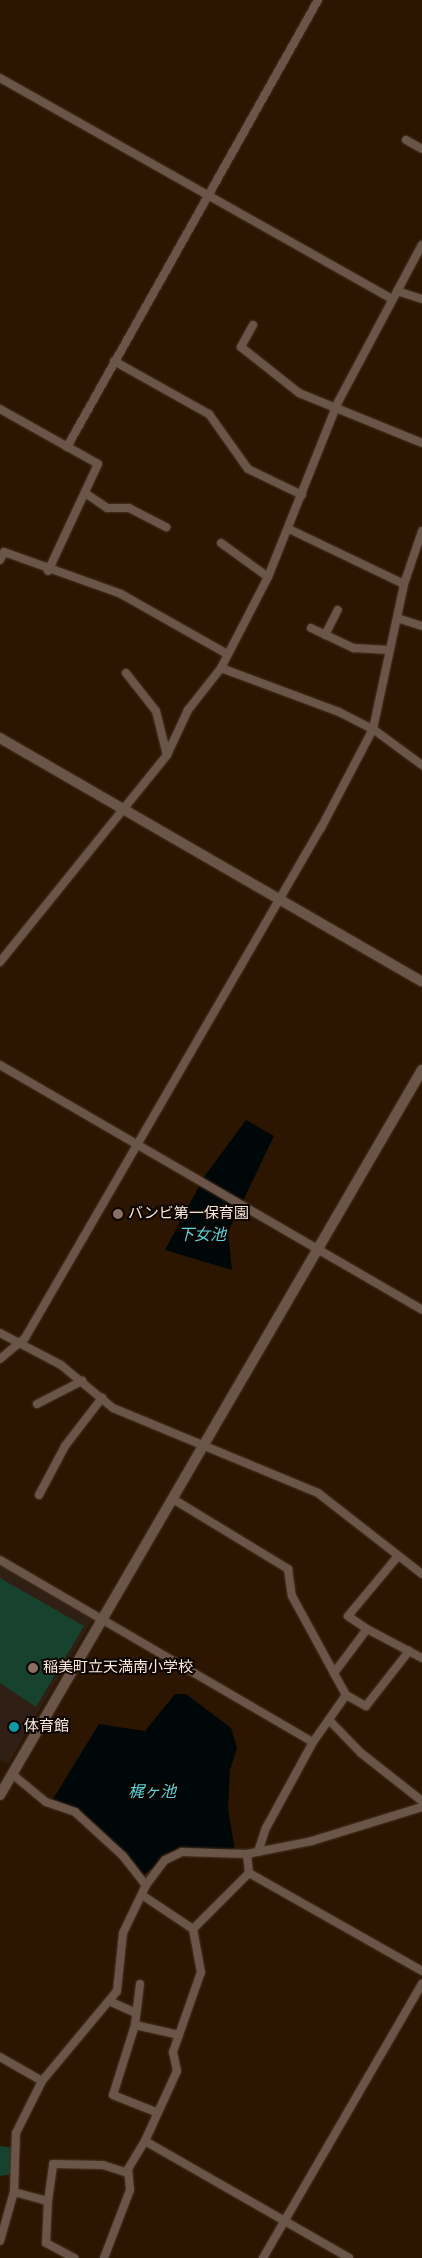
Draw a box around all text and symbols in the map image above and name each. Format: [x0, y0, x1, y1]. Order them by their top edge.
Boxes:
place label: バンビ第一保育園 [128, 1205, 248, 1223]
marker: バンビ第一保育園 [112, 1208, 124, 1220]
water label: 下女池 [178, 1225, 226, 1245]
place label: 稲美町立天満南小学校 [43, 1659, 193, 1677]
marker: 稲美町立天満南小学校 [27, 1662, 39, 1674]
place label: 体育館 [24, 1718, 69, 1736]
marker: 体育館 [8, 1721, 20, 1733]
water label: 梶ヶ池 [128, 1782, 176, 1802]

